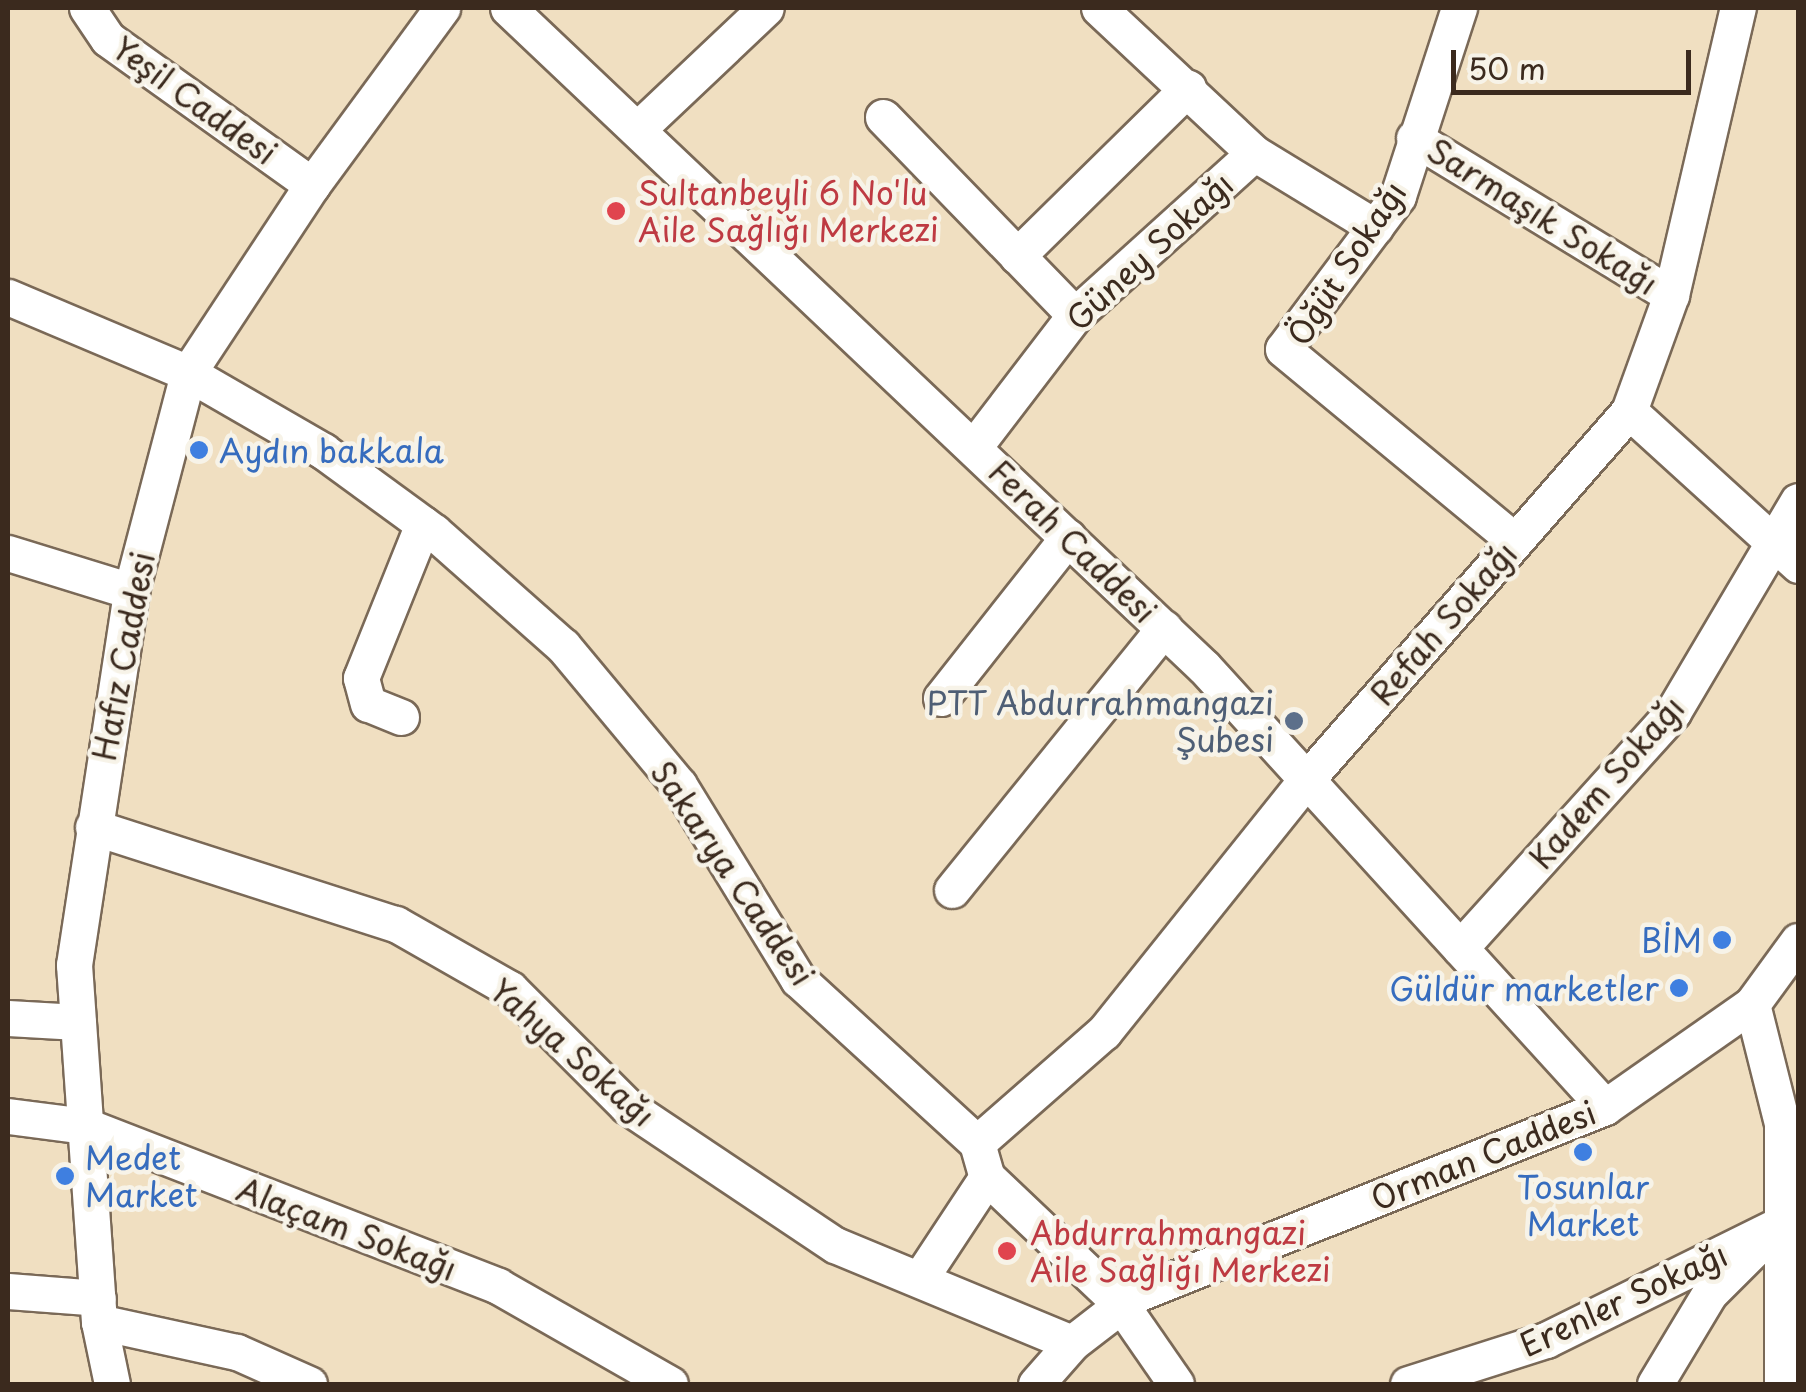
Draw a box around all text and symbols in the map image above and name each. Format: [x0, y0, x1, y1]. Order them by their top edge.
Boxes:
street label: Yeşil Caddesi [105, 27, 285, 173]
scale bar [1456, 30, 1696, 92]
text: 50 m [1468, 45, 1546, 90]
street label: Sarmaşık Sokağı [1421, 130, 1665, 302]
street label: Güney Sokağı [1058, 164, 1240, 338]
street label: Öğüt Sokağı [1279, 173, 1413, 353]
place label: Sultanbeyli 6 No'lu Aile Sağlığı Merkezi [638, 174, 941, 249]
marker: Sultanbeyli 6 No'lu Aile Sağlığı Merkezi [603, 198, 629, 224]
place label: Aydın bakkala [219, 431, 445, 469]
marker: Aydın bakkala [188, 439, 210, 461]
street label: Ferah Caddesi [981, 451, 1165, 631]
street label: Refah Sokağı [1362, 533, 1524, 713]
street label: Hafız Caddesi [84, 549, 162, 763]
place label: PTT Abdurrahmangazi Şubesi [924, 684, 1274, 759]
street label: Kadem Sokağı [1520, 687, 1692, 877]
marker: PTT Abdurrahmangazi Şubesi [1283, 710, 1305, 732]
street label: Sakarya Caddesi [644, 754, 822, 992]
place label: BİM [1641, 921, 1702, 959]
marker: BİM [1711, 929, 1733, 951]
street label: Yahya Sokağı [482, 969, 664, 1135]
place label: Güldür marketler [1389, 969, 1659, 1007]
marker: Güldür marketler [1668, 977, 1690, 999]
street label: Orman Caddesi [1365, 1092, 1601, 1218]
place label: Medet Market [85, 1139, 197, 1214]
marker: Tosunlar Market [1572, 1141, 1594, 1163]
marker: Medet Market [54, 1165, 76, 1187]
place label: Tosunlar Market [1517, 1168, 1649, 1243]
street label: Alaçam Sokağı [232, 1169, 462, 1287]
place label: Abdurrahmangazi Aile Sağlığı Merkezi [1030, 1214, 1333, 1289]
street label: Erenler Sokağı [1512, 1234, 1734, 1364]
marker: Abdurrahmangazi Aile Sağlığı Merkezi [994, 1238, 1020, 1264]

